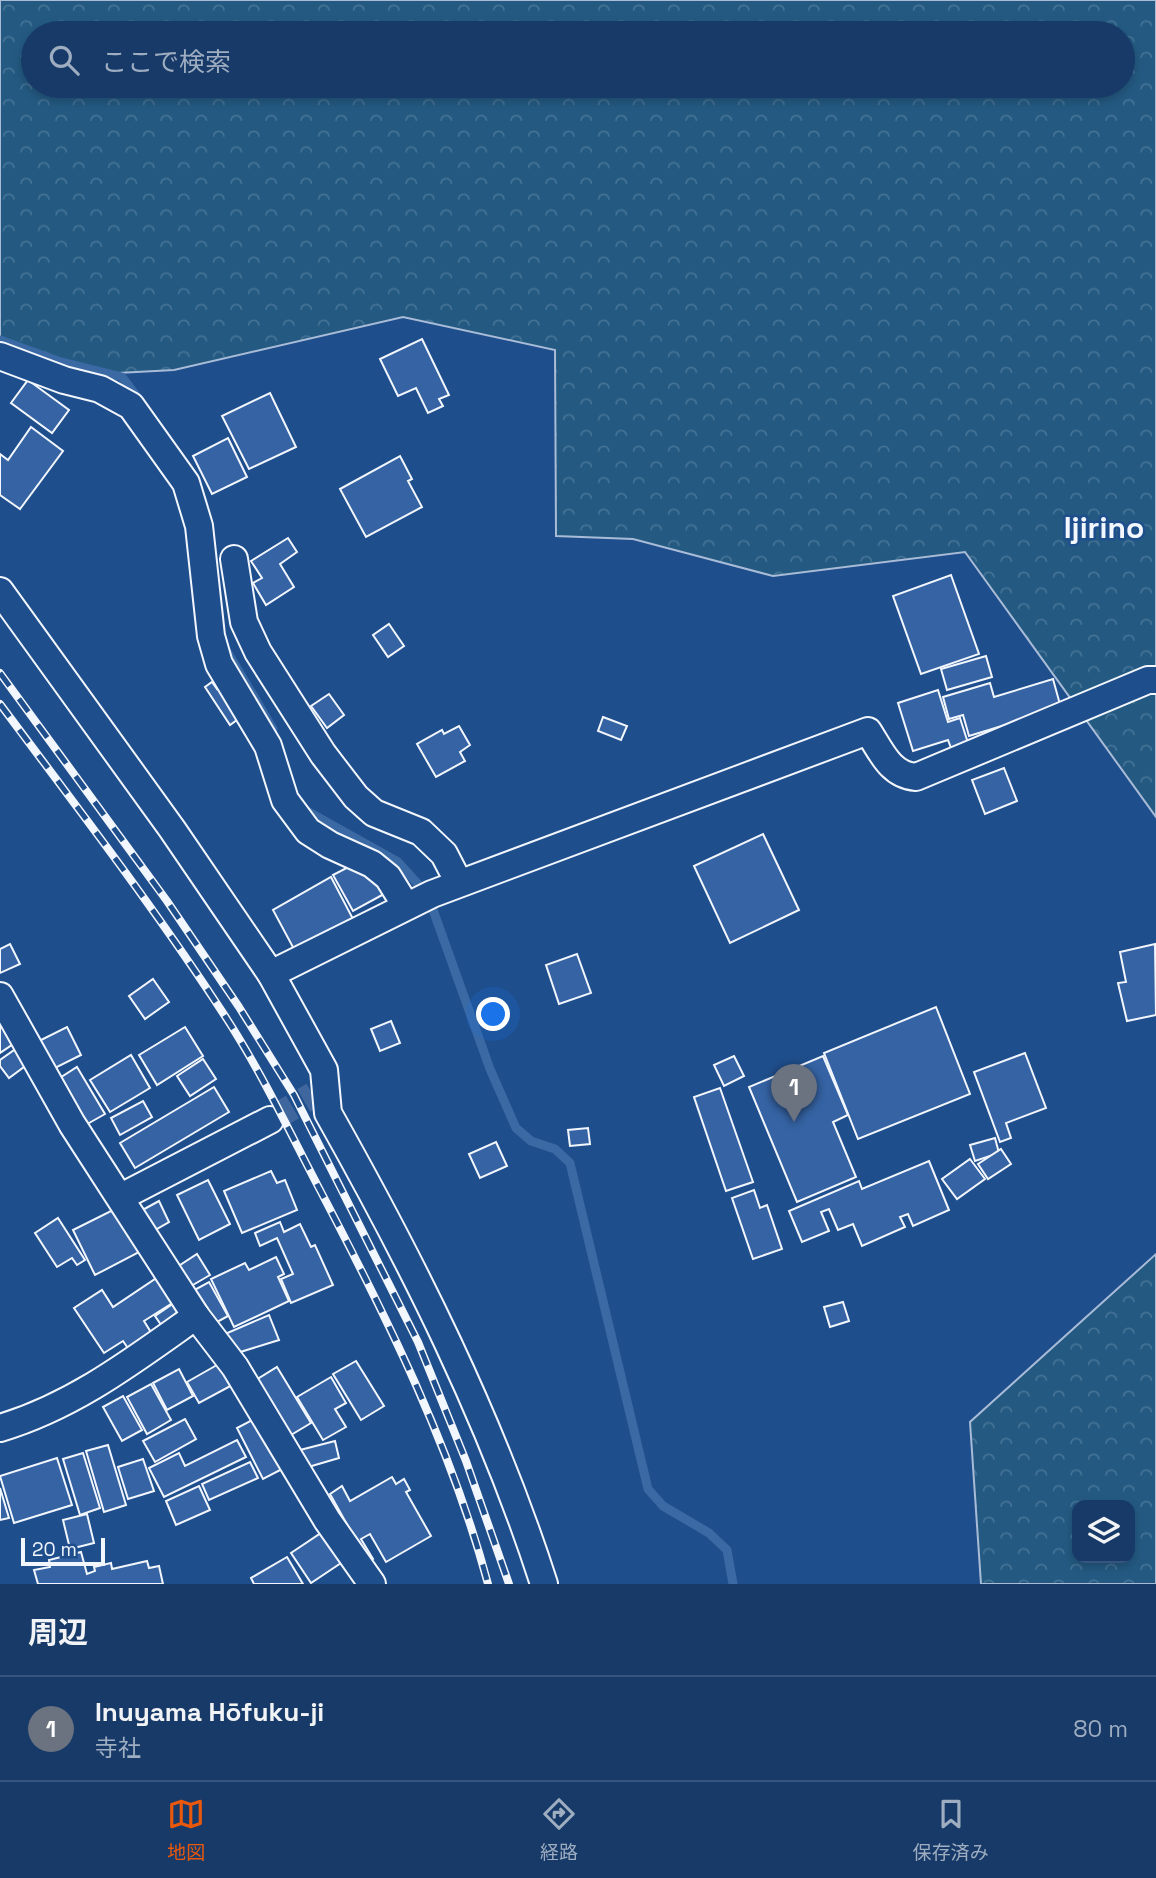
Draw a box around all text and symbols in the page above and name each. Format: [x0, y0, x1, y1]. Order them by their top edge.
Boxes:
search box [21, 21, 1135, 98]
icon: search [45, 41, 83, 79]
text: ここで検索 [101, 45, 231, 79]
district label: Ijirino [1064, 508, 1144, 547]
your location [476, 997, 510, 1031]
pin: 1 [771, 1064, 817, 1122]
map controls [1072, 1500, 1135, 1563]
button: layers [1072, 1500, 1135, 1563]
scale bar [21, 1535, 105, 1567]
text: 20 m [32, 1537, 77, 1562]
text: 周辺 [28, 1613, 88, 1652]
text: Inuyama Hōfuku-ji [95, 1695, 324, 1729]
text: 1 [46, 1714, 56, 1744]
text: 80 m [1073, 1714, 1128, 1744]
text: 寺社 [95, 1733, 141, 1763]
tab: 地図 [167, 1795, 205, 1865]
tab: 経路 [540, 1795, 578, 1865]
tab: 保存済み [913, 1795, 989, 1865]

